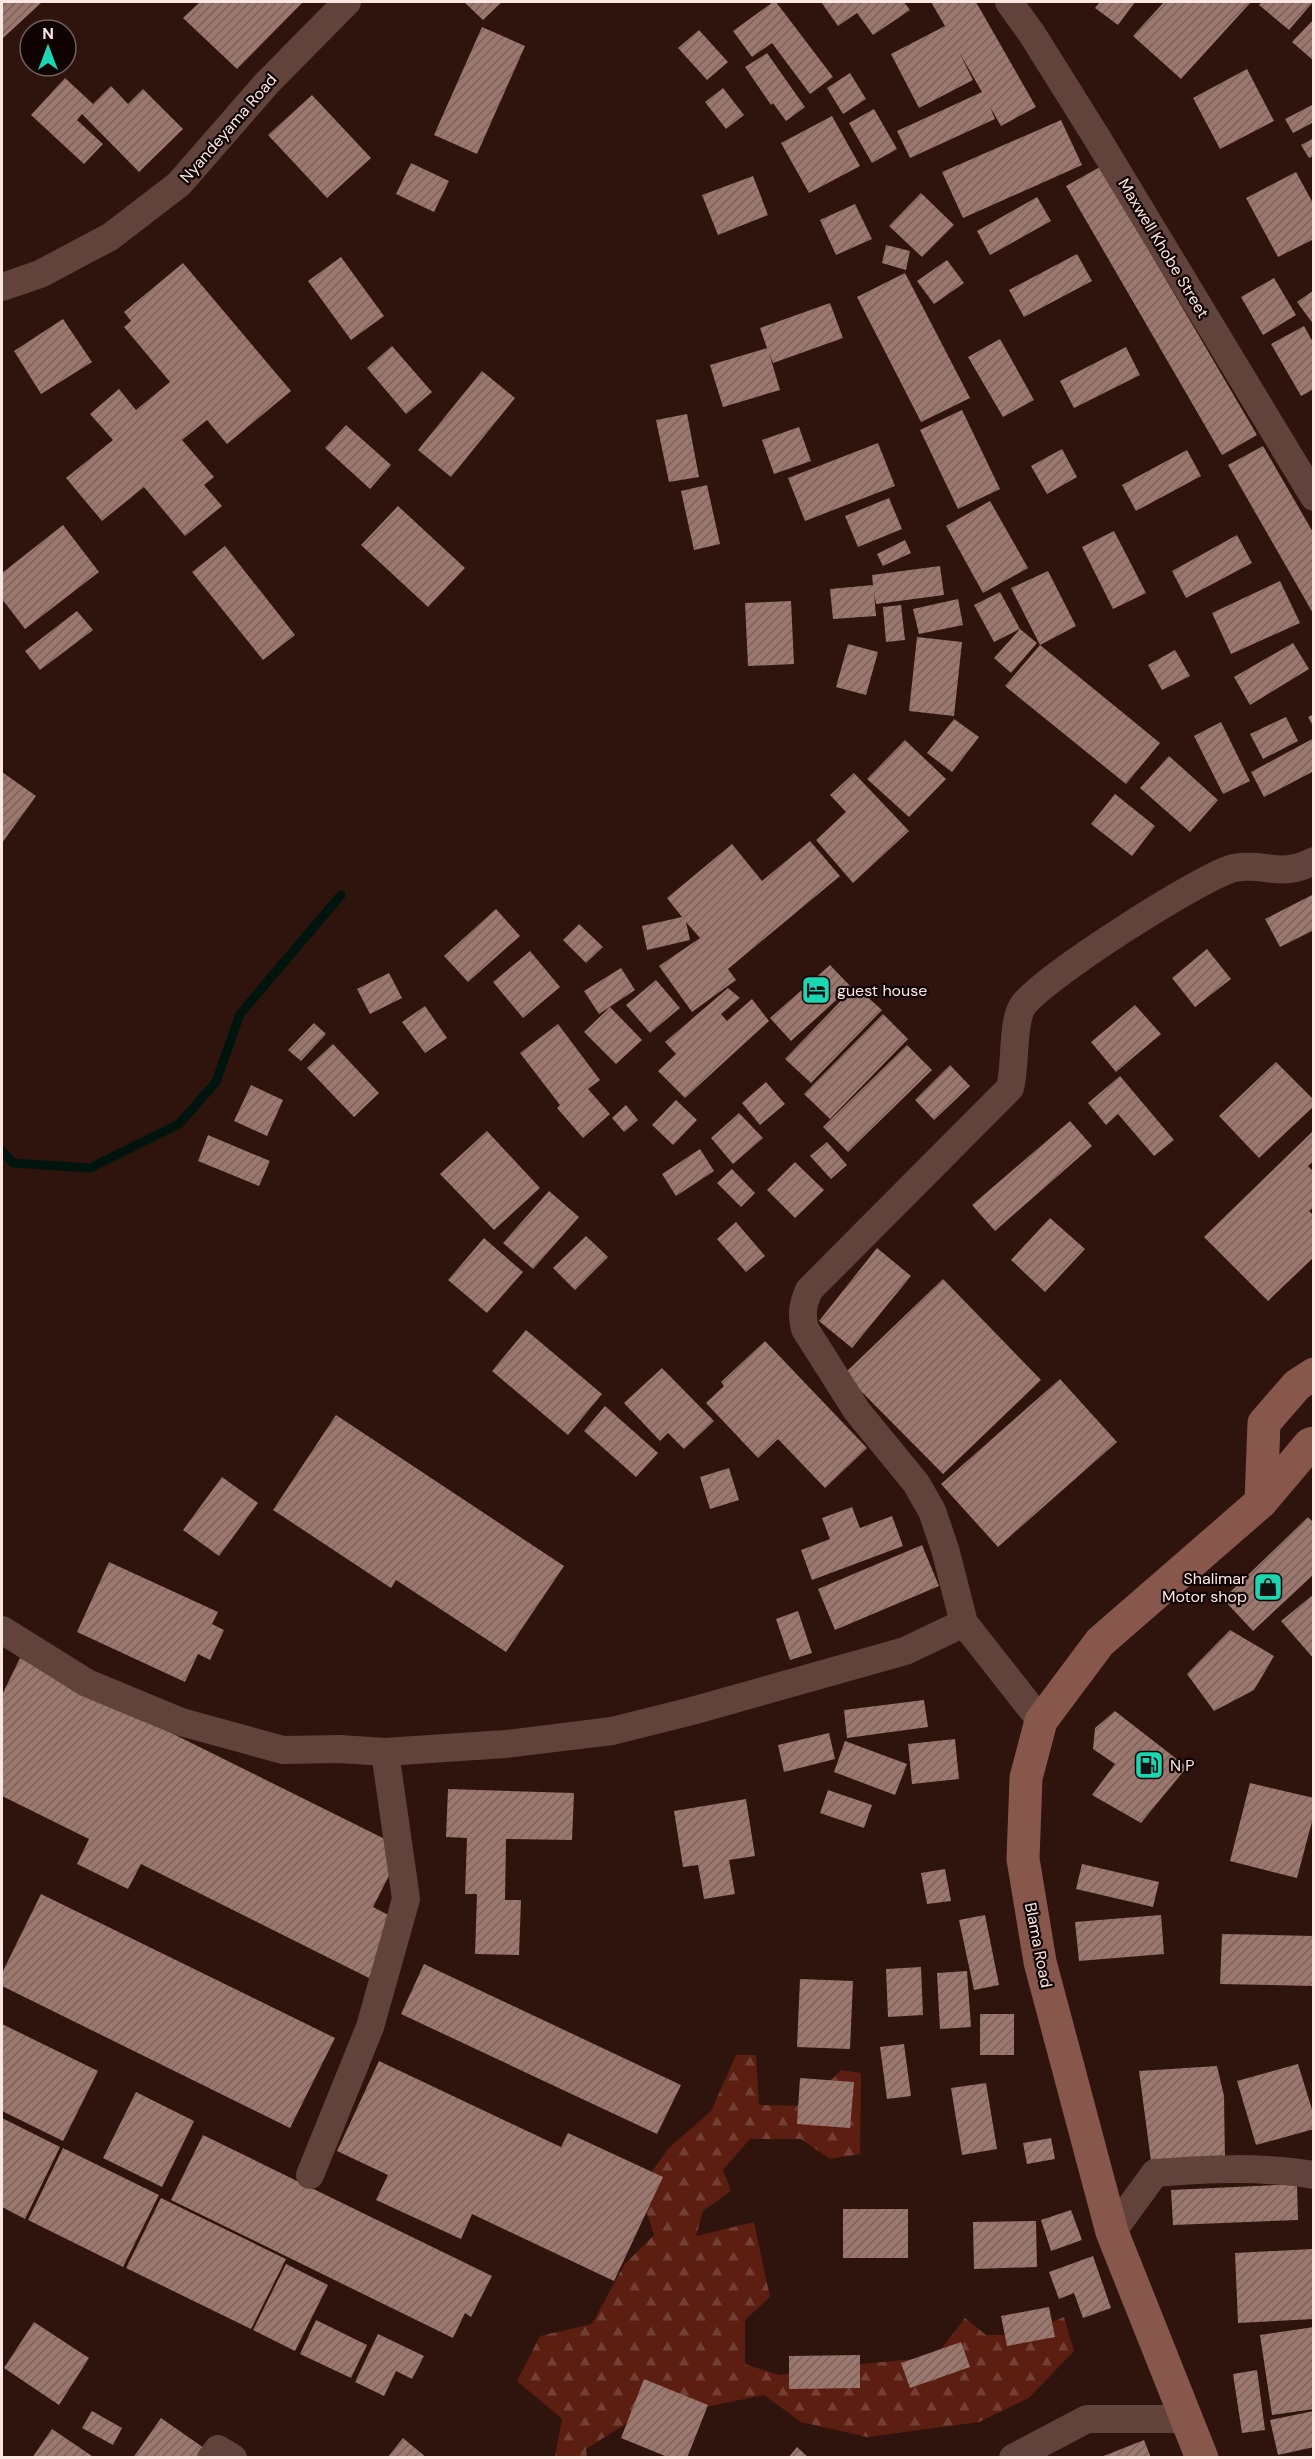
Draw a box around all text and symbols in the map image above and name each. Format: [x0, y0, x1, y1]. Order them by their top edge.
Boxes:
north arrow [18, 18, 78, 78]
text: N [42, 23, 54, 44]
street label: Nyandeyama Road [175, 69, 281, 187]
street label: Maxwell Khobe Street [1114, 175, 1214, 322]
hotel icon: guest house [800, 974, 832, 1006]
place label: guest house [837, 980, 927, 1001]
place label: Shalimar Motor shop [1162, 1568, 1247, 1607]
shop icon: Shalimar Motor shop [1252, 1571, 1284, 1603]
fuel station icon: N P [1133, 1749, 1165, 1781]
place label: N P [1170, 1755, 1195, 1776]
street label: Blama Road [1020, 1901, 1057, 1990]

